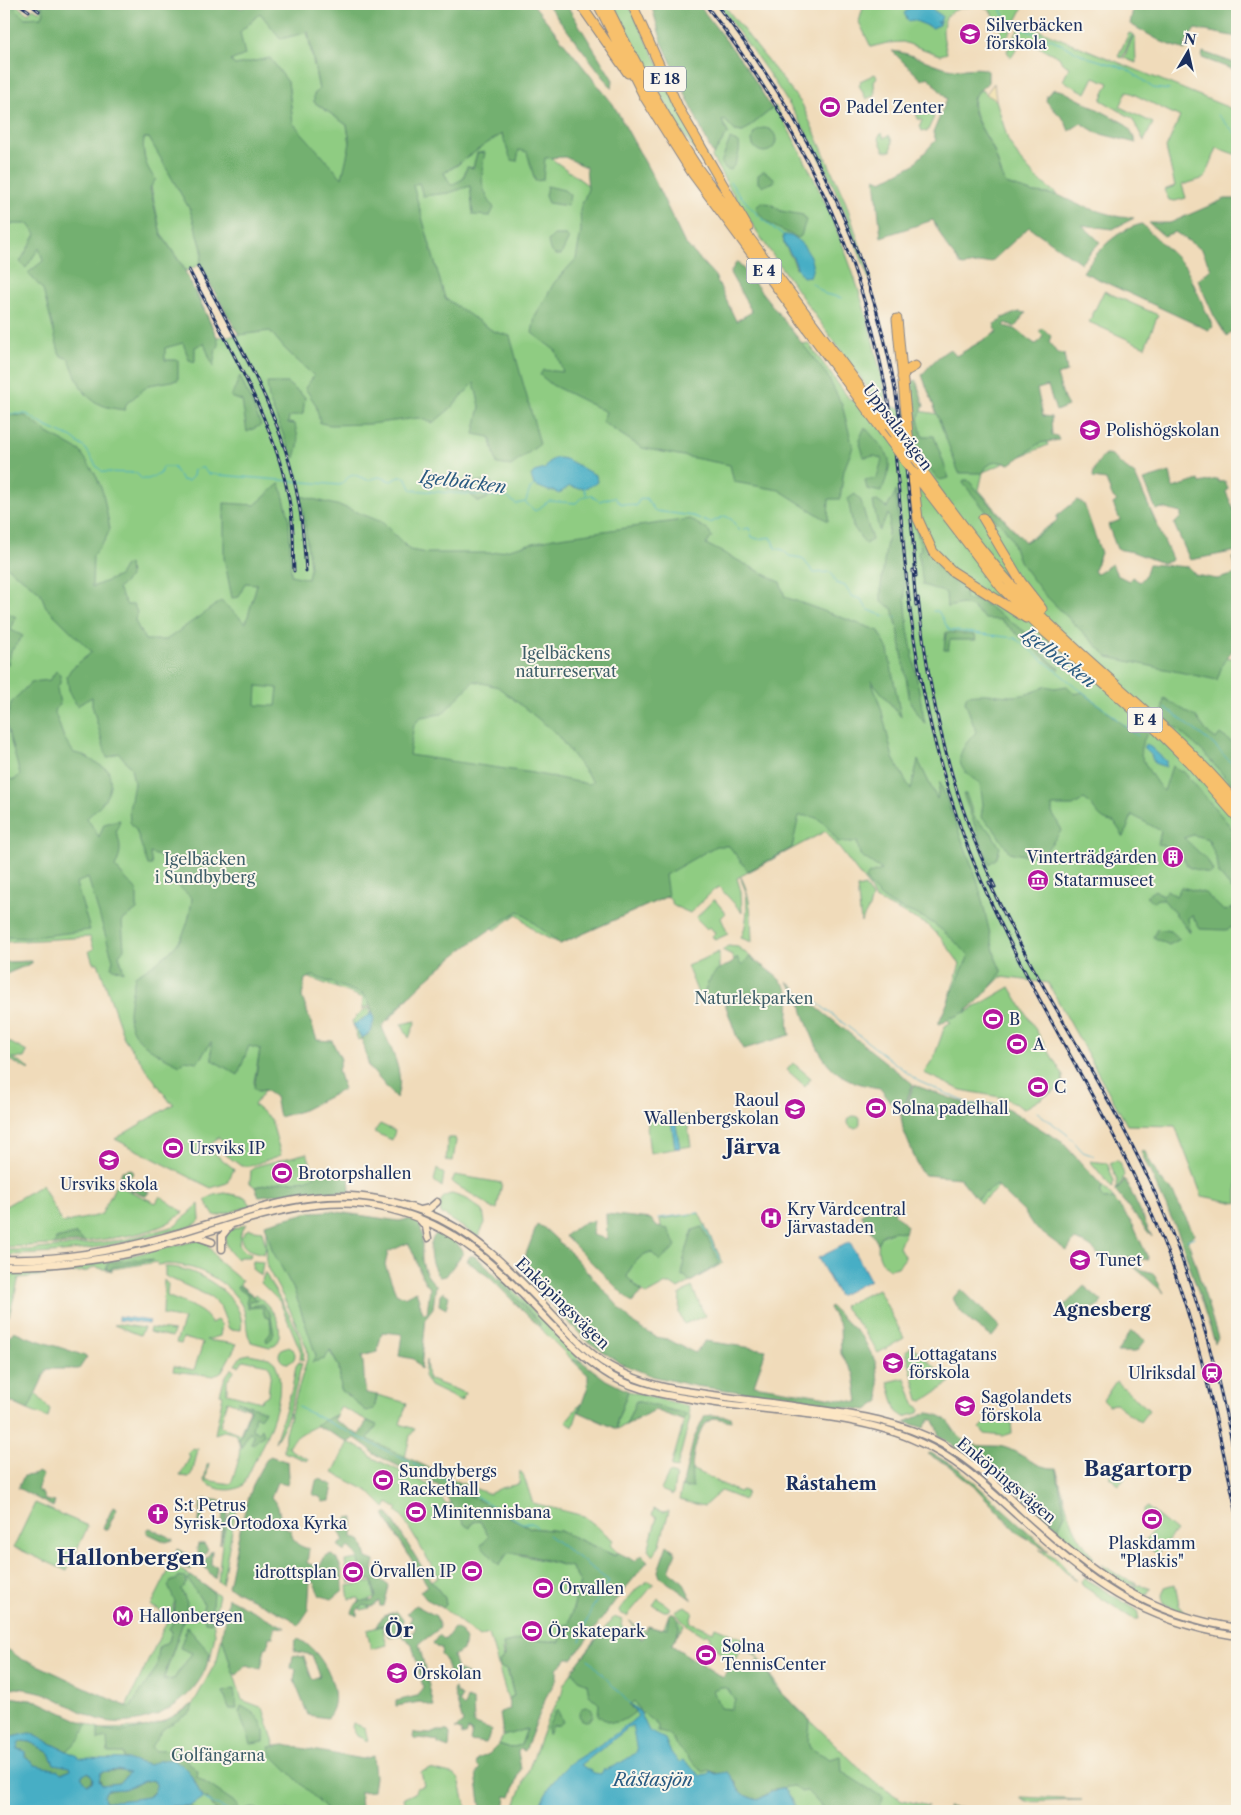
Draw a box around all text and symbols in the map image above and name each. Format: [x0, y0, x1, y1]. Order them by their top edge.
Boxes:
place label: Silverbäcken förskola [986, 15, 1083, 53]
school or university icon: Silverbäcken förskola [958, 22, 982, 46]
north arrow [1164, 28, 1214, 78]
text: N [1183, 29, 1197, 49]
road number: E 18 [644, 66, 686, 92]
sports icon: Padel Zenter [818, 95, 842, 119]
place label: Padel Zenter [846, 97, 944, 117]
road number: E 4 [746, 258, 782, 284]
street label: Uppsalavägen [859, 380, 937, 474]
school or university icon: Polishögskolan [1078, 418, 1102, 442]
place label: Polishögskolan [1106, 420, 1219, 440]
water label: Igelbäcken [416, 466, 508, 498]
water label: Igelbäcken [1016, 622, 1101, 693]
park label: Igelbäckens naturreservat [515, 643, 617, 681]
road number: E 4 [1128, 708, 1162, 732]
building icon: Vinterträdgården [1161, 845, 1185, 869]
place label: Vinterträdgården [1026, 847, 1157, 867]
park label: Igelbäcken i Sundbyberg [155, 849, 256, 887]
museum icon: Statarmuseet [1026, 868, 1050, 892]
place label: Statarmuseet [1054, 870, 1154, 890]
park label: Naturlekparken [694, 988, 814, 1008]
sports icon: B [981, 1007, 1005, 1031]
place label: B [1009, 1009, 1020, 1029]
sports icon: A [1005, 1032, 1029, 1056]
place label: A [1032, 1034, 1046, 1054]
sports icon: C [1026, 1075, 1050, 1099]
place label: C [1054, 1077, 1066, 1097]
place label: Raoul Wallenbergskolan [643, 1090, 779, 1128]
sports icon: Solna padelhall [864, 1096, 888, 1120]
school or university icon: Raoul Wallenbergskolan [783, 1097, 807, 1121]
place label: Solna padelhall [892, 1098, 1009, 1118]
district label: Järva [721, 1134, 781, 1159]
sports icon: Ursviks IP [161, 1136, 185, 1160]
place label: Ursviks IP [189, 1138, 266, 1158]
school or university icon: Ursviks skola [97, 1148, 121, 1172]
sports icon: Brotorpshallen [270, 1161, 294, 1185]
place label: Brotorpshallen [298, 1163, 411, 1183]
place label: Ursviks skola [60, 1174, 159, 1194]
place label: Kry Vårdcentral Järvastaden [784, 1199, 906, 1237]
hospital icon: Kry Vårdcentral Järvastaden [759, 1206, 783, 1230]
school or university icon: Tunet [1068, 1248, 1092, 1272]
place label: Tunet [1096, 1250, 1142, 1270]
street label: Enköpingsvägen [512, 1253, 614, 1353]
district label: Agnesberg [1052, 1299, 1151, 1321]
place label: Lottagatans förskola [909, 1344, 997, 1382]
school or university icon: Lottagatans förskola [881, 1351, 905, 1375]
station icon: Ulriksdal [1200, 1361, 1224, 1385]
place label: Ulriksdal [1128, 1363, 1196, 1383]
place label: Sagolandets förskola [981, 1387, 1072, 1425]
school or university icon: Sagolandets förskola [953, 1394, 977, 1418]
street label: Enköpingsvägen [953, 1433, 1061, 1527]
district label: Bagartorp [1084, 1456, 1192, 1481]
place label: Sundbybergs Rackethall [399, 1461, 497, 1499]
sports icon: Sundbybergs Rackethall [371, 1468, 395, 1492]
district label: Råstahem [785, 1473, 877, 1495]
place label: S:t Petrus Syrisk-Ortodoxa Kyrka [174, 1495, 348, 1533]
sports icon: Minitennisbana [404, 1500, 428, 1524]
church icon: S:t Petrus Syrisk-Ortodoxa Kyrka [146, 1502, 170, 1526]
place label: Minitennisbana [432, 1502, 552, 1522]
sports icon: Plaskdamm "Plaskis" [1140, 1507, 1164, 1531]
place label: Plaskdamm "Plaskis" [1108, 1533, 1196, 1571]
district label: Hallonbergen [56, 1545, 206, 1570]
sports icon: Örvallen IP [460, 1559, 484, 1583]
sports icon: idrottsplan [341, 1560, 365, 1584]
place label: Örvallen IP [370, 1561, 456, 1581]
place label: idrottsplan [255, 1562, 337, 1582]
sports icon: Örvallen [531, 1576, 555, 1600]
place label: Örvallen [559, 1578, 624, 1598]
metro station icon: Hallonbergen [111, 1604, 135, 1628]
place label: Hallonbergen [139, 1606, 243, 1626]
district label: Ör [385, 1617, 414, 1642]
sports icon: Ör skatepark [520, 1619, 544, 1643]
place label: Ör skatepark [548, 1621, 646, 1641]
place label: Solna TennisCenter [722, 1636, 826, 1674]
sports icon: Solna TennisCenter [694, 1643, 718, 1667]
school or university icon: Örskolan [385, 1661, 409, 1685]
place label: Örskolan [413, 1663, 482, 1683]
park label: Golfängarna [171, 1745, 265, 1765]
water label: Råstasjön [611, 1769, 693, 1791]

